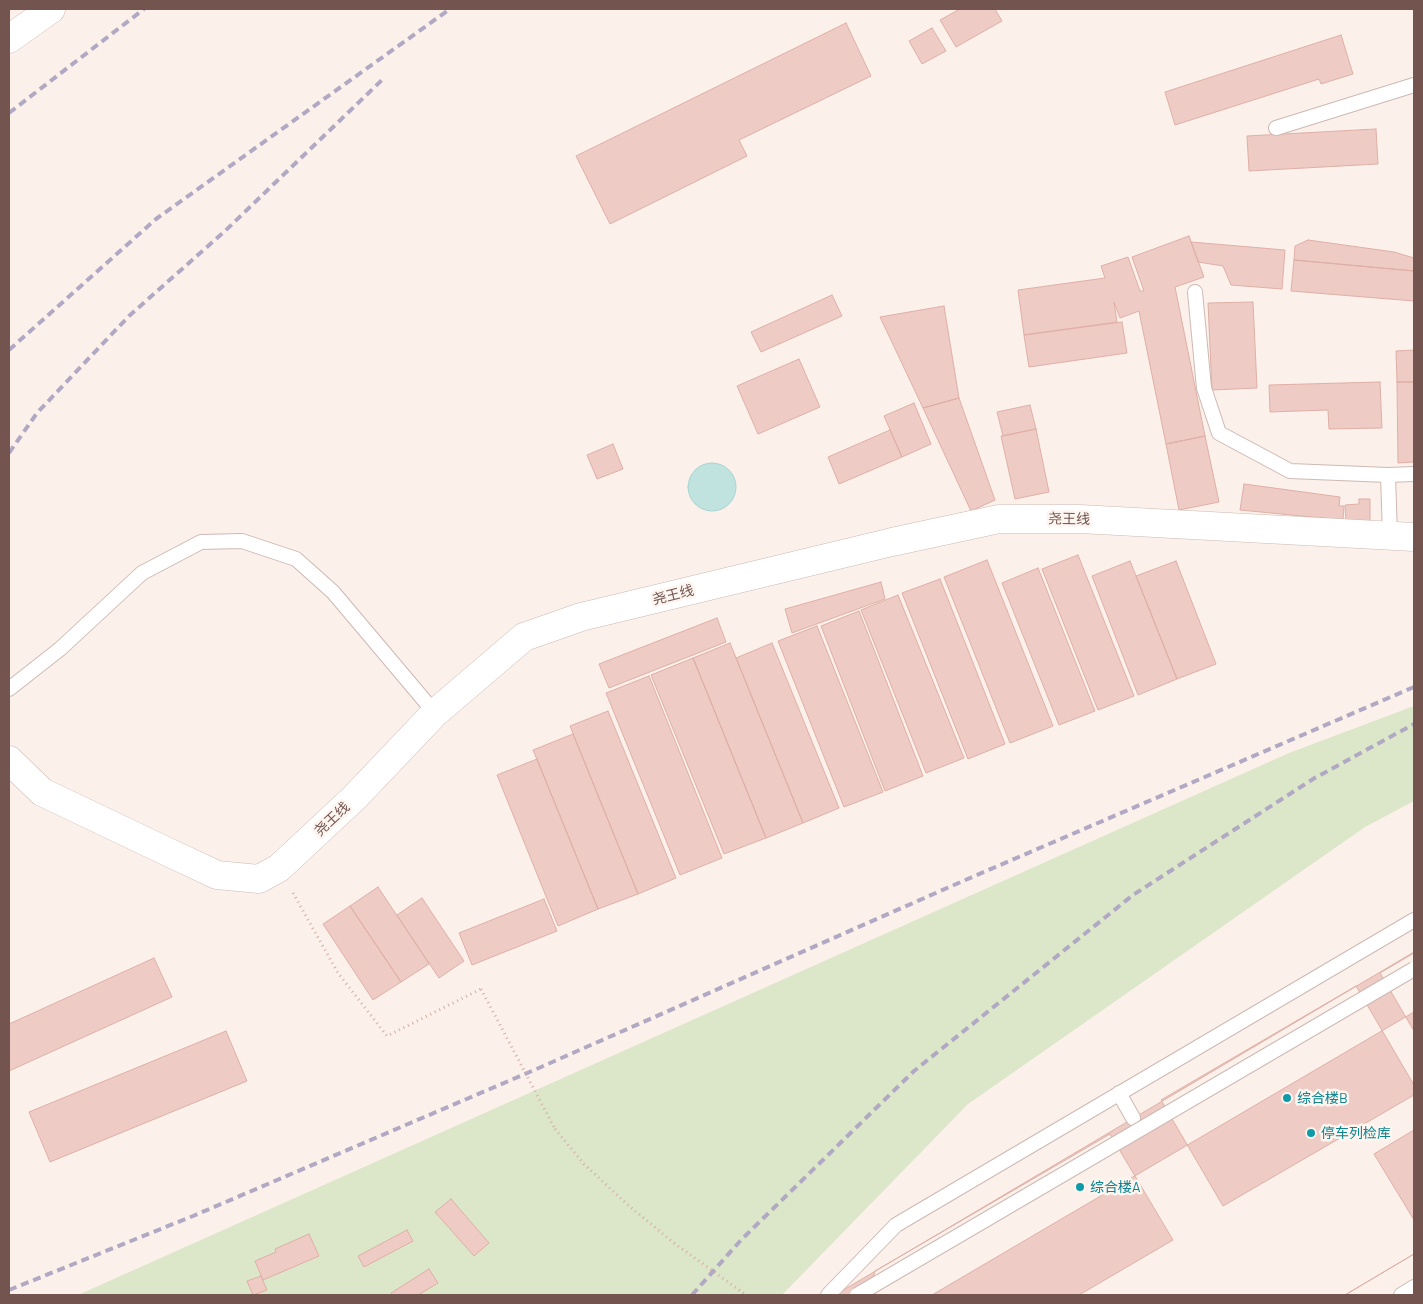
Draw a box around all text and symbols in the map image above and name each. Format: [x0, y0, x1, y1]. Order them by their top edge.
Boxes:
street label: 尧王线 [1048, 510, 1090, 528]
street label: 尧王线 [651, 582, 695, 608]
street label: 尧王线 [311, 799, 353, 839]
place label: 综合楼B [1297, 1090, 1348, 1106]
marker: 综合楼B [1281, 1092, 1293, 1104]
place label: 停车列检库 [1321, 1125, 1391, 1141]
marker: 停车列检库 [1305, 1127, 1317, 1139]
place label: 综合楼A [1090, 1179, 1140, 1195]
marker: 综合楼A [1074, 1181, 1086, 1193]

